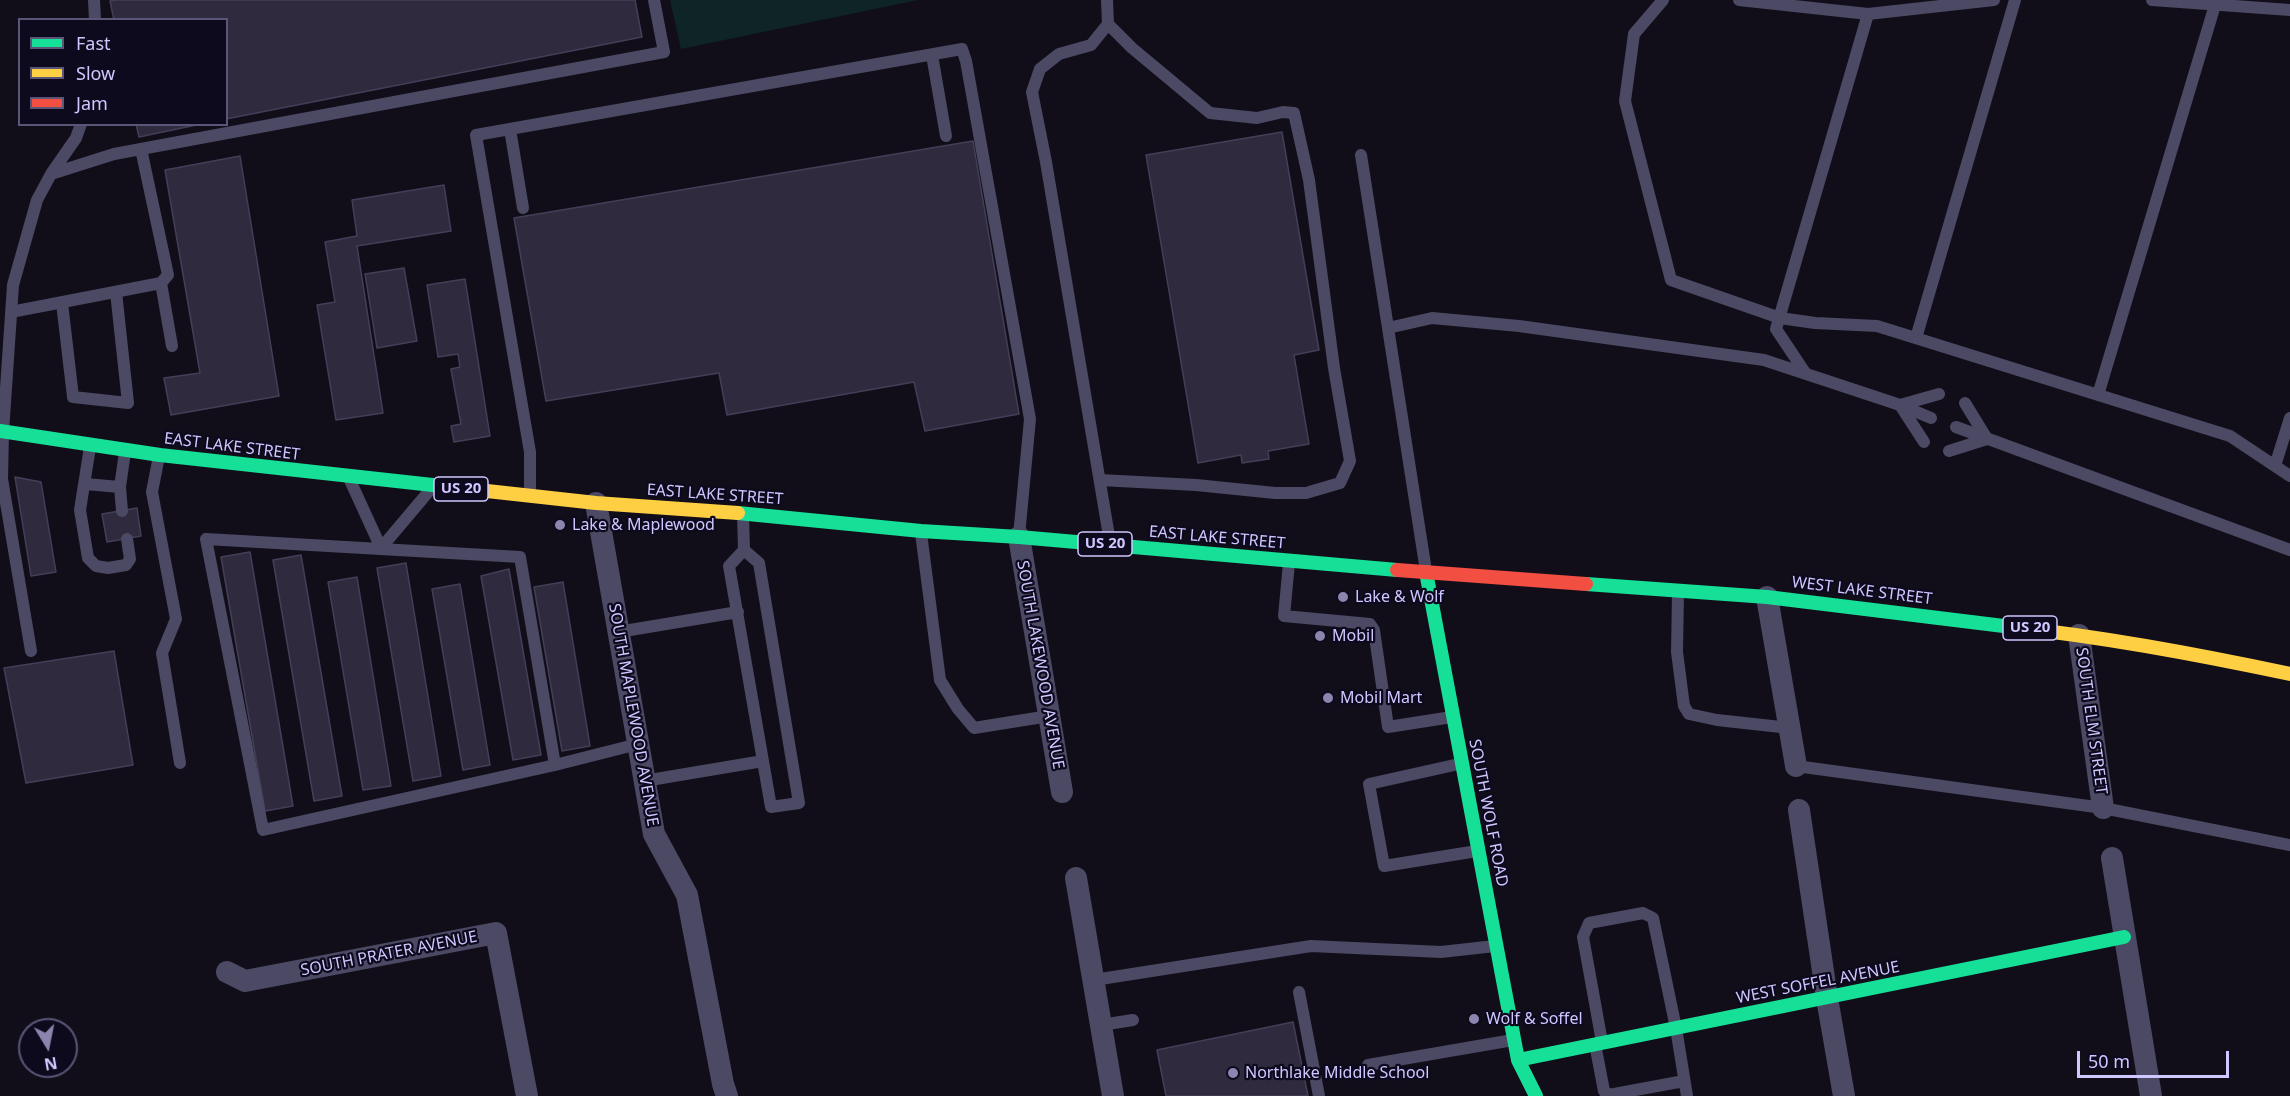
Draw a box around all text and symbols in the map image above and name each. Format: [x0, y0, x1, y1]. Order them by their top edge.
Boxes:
legend [18, 18, 228, 126]
text: Fast [76, 31, 111, 55]
text: Slow [76, 61, 115, 85]
text: Jam [76, 91, 108, 115]
street label: EAST LAKE STREET [163, 429, 301, 465]
road number: US 20 [434, 477, 488, 501]
street label: EAST LAKE STREET [646, 481, 784, 509]
place label: Lake & Maplewood [572, 515, 715, 535]
marker: Lake & Maplewood [553, 518, 567, 532]
street label: EAST LAKE STREET [1148, 522, 1286, 554]
road number: US 20 [1078, 532, 1132, 556]
street label: SOUTH LAKEWOOD AVENUE [1012, 559, 1068, 771]
street label: WEST LAKE STREET [1791, 573, 1933, 609]
place label: Lake & Wolf [1355, 587, 1444, 607]
marker: Lake & Wolf [1336, 590, 1350, 604]
street label: SOUTH MAPLEWOOD AVENUE [604, 602, 662, 828]
road number: US 20 [2003, 616, 2057, 640]
place label: Mobil [1332, 626, 1374, 646]
marker: Mobil [1313, 629, 1327, 643]
street label: SOUTH ELM STREET [2071, 646, 2111, 796]
place label: Mobil Mart [1340, 688, 1422, 708]
marker: Mobil Mart [1321, 691, 1335, 705]
street label: SOUTH WOLF ROAD [1464, 738, 1512, 888]
street label: SOUTH PRATER AVENUE [299, 927, 479, 981]
street label: WEST SOFFEL AVENUE [1735, 958, 1901, 1008]
place label: Wolf & Soffel [1486, 1009, 1583, 1029]
marker: Wolf & Soffel [1467, 1012, 1481, 1026]
north arrow [18, 1018, 78, 1078]
scale bar [2080, 1039, 2232, 1077]
text: 50 m [2088, 1049, 2130, 1073]
text: N [42, 1052, 59, 1076]
place label: Northlake Middle School [1245, 1063, 1429, 1083]
marker: Northlake Middle School [1226, 1066, 1240, 1080]

